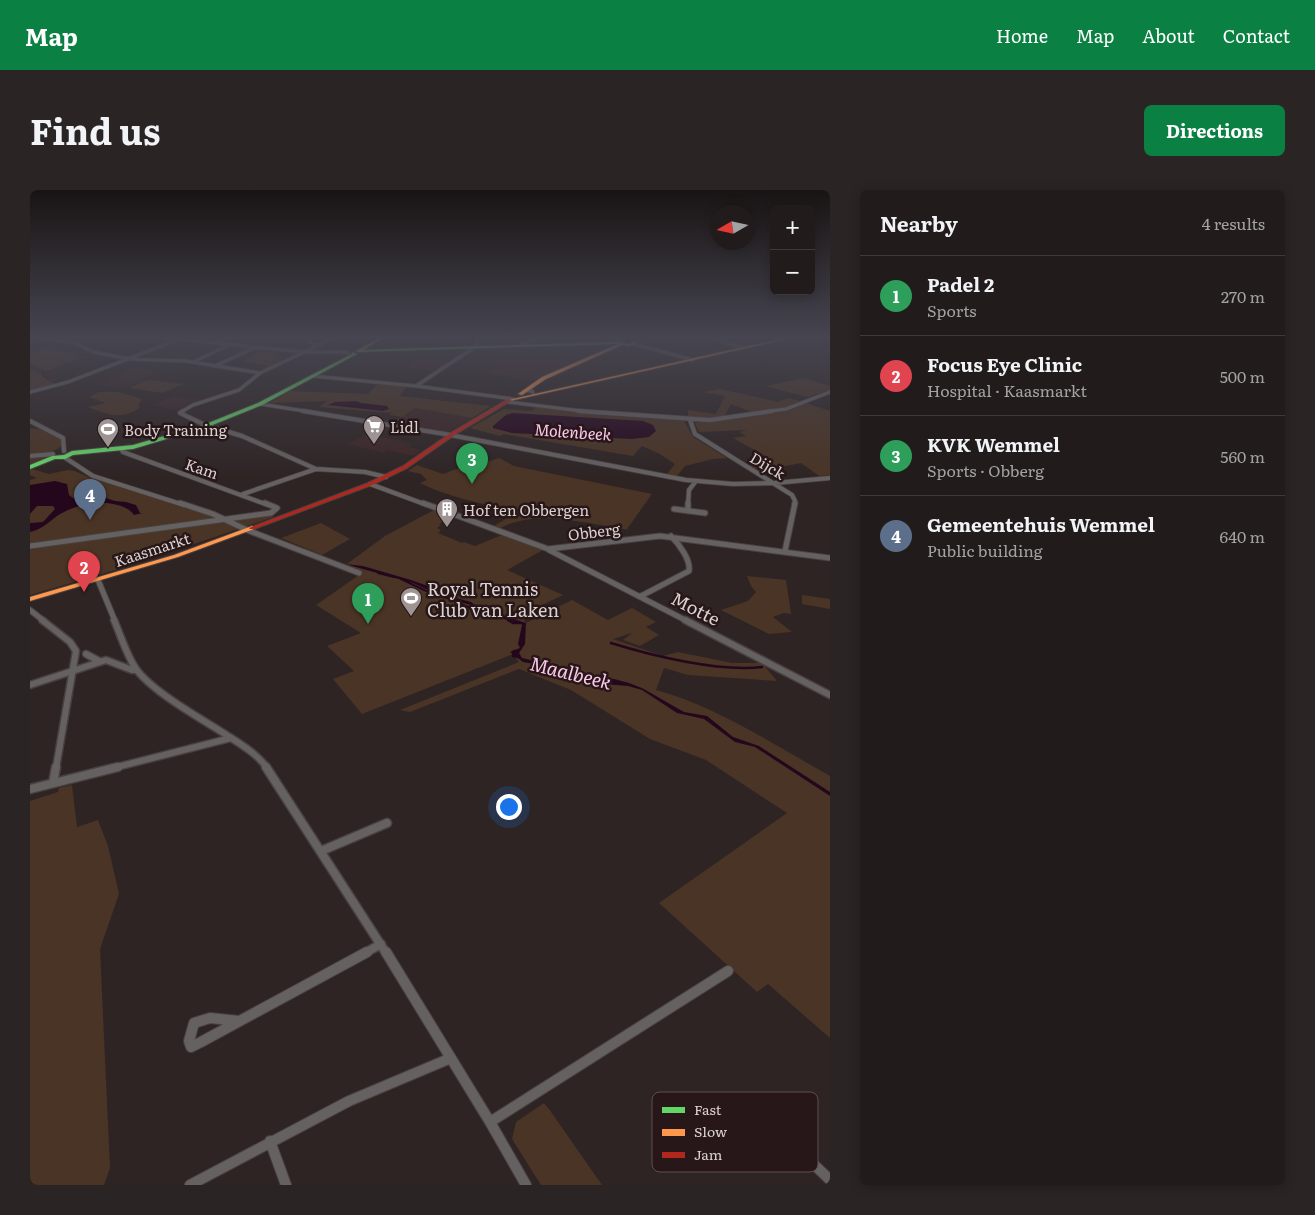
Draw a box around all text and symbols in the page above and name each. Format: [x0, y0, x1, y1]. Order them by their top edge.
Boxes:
text: Map [25, 18, 78, 53]
text: Home [996, 22, 1048, 49]
text: Map [1076, 22, 1114, 49]
text: About [1142, 22, 1195, 49]
text: Contact [1223, 22, 1290, 49]
text: Find us [30, 104, 160, 156]
button: Directions [1144, 105, 1285, 156]
north arrow [710, 205, 755, 250]
map controls [770, 205, 815, 295]
button: + [770, 205, 815, 250]
text: Nearby [880, 207, 958, 238]
text: 4 results [1202, 211, 1265, 235]
button: − [770, 250, 815, 295]
text: Padel 2 [927, 270, 994, 298]
text: 1 [893, 284, 899, 308]
text: 270 m [1221, 284, 1265, 308]
text: Sports [927, 298, 977, 322]
text: Focus Eye Clinic [927, 350, 1082, 378]
text: 2 [892, 364, 900, 388]
text: 500 m [1220, 364, 1265, 388]
text: Hospital · Kaasmarkt [927, 378, 1087, 402]
supermarket icon: Lidl [362, 414, 386, 445]
place label: Lidl [390, 415, 419, 438]
water label: Molenbeek [534, 416, 613, 446]
sports icon: Body Training [96, 417, 120, 448]
place label: Body Training [124, 418, 228, 441]
text: KVK Wemmel [927, 430, 1060, 458]
pin: 3 [456, 443, 488, 484]
text: 3 [892, 444, 900, 468]
text: 560 m [1220, 444, 1265, 468]
street label: Dijck [746, 445, 791, 485]
street label: Kam [182, 452, 222, 484]
text: Sports · Obberg [927, 458, 1044, 482]
pin: 4 [74, 479, 106, 520]
building icon: Hof ten Obbergen [435, 497, 459, 528]
place label: Hof ten Obbergen [463, 498, 589, 521]
text: Gemeentehuis Wemmel [927, 510, 1155, 538]
street label: Obberg [567, 516, 622, 546]
text: 4 [891, 524, 901, 548]
text: 640 m [1220, 524, 1265, 548]
street label: Kaasmarkt [111, 526, 193, 572]
text: Public building [927, 538, 1043, 562]
pin: 2 [68, 551, 100, 592]
place label: Royal Tennis Club van Laken [427, 575, 559, 623]
pin: 1 [352, 583, 384, 624]
street label: Motte [667, 584, 725, 632]
sports icon: Royal Tennis Club van Laken [399, 586, 423, 617]
water label: Maalbeek [527, 648, 615, 696]
your location [496, 794, 522, 820]
legend [652, 1092, 818, 1172]
text: Fast [694, 1099, 722, 1119]
text: Slow [694, 1121, 727, 1141]
text: Jam [694, 1144, 723, 1164]

